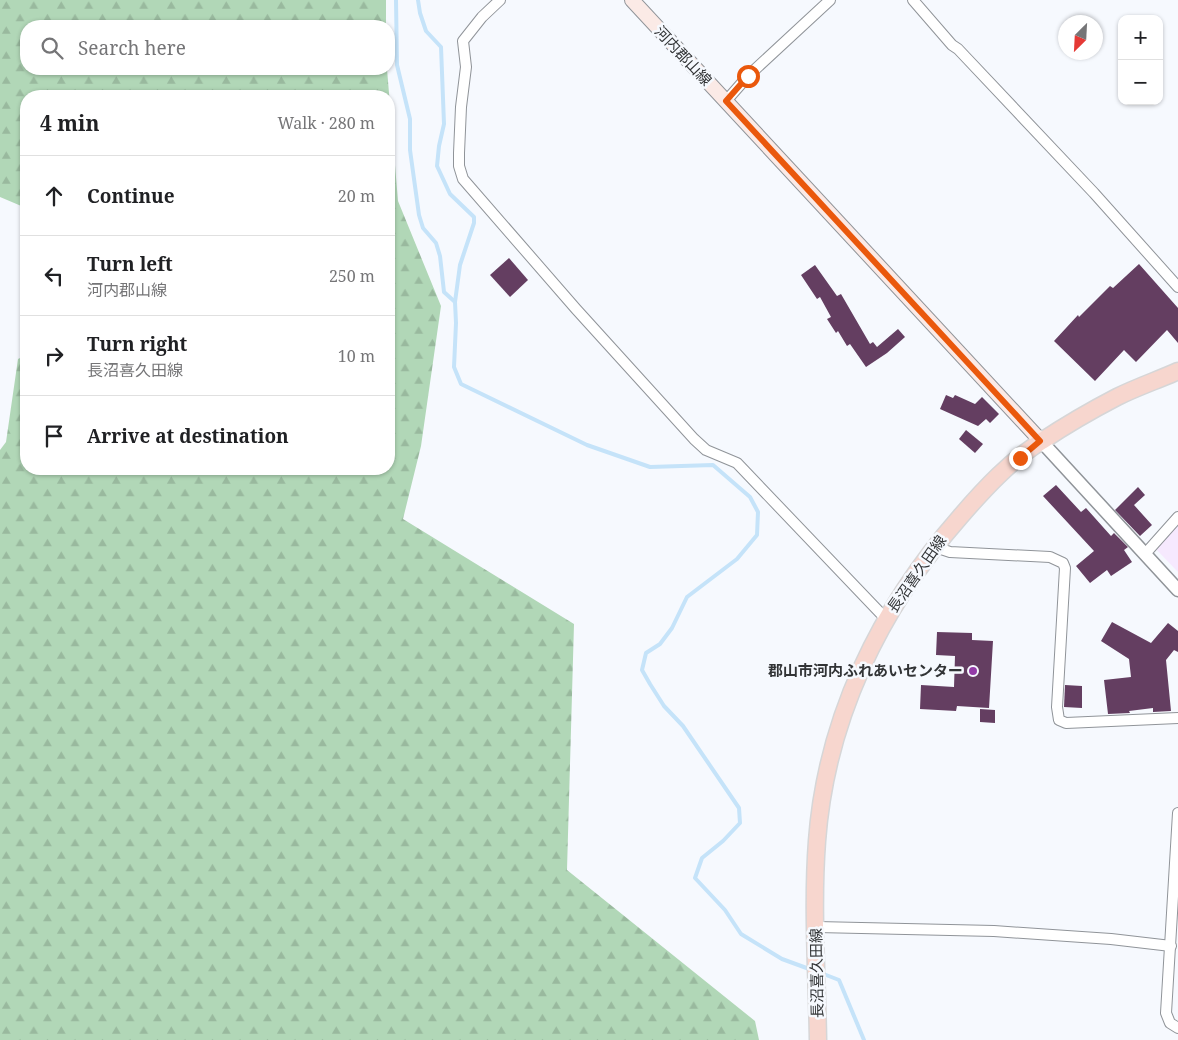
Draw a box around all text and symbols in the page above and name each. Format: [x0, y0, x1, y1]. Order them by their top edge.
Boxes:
north arrow [1058, 15, 1103, 60]
map controls [1118, 15, 1163, 105]
button: + [1118, 15, 1163, 60]
search box [20, 20, 395, 75]
street label: 河内郡山線 [651, 21, 717, 90]
icon: search [38, 34, 66, 62]
text: Search here [78, 35, 186, 61]
button: − [1118, 60, 1163, 105]
route start [737, 65, 760, 88]
text: 4 min [40, 109, 99, 137]
text: Walk · 280 m [278, 112, 375, 134]
icon: ahead [40, 182, 68, 210]
text: Continue [87, 183, 175, 209]
text: 20 m [338, 185, 375, 207]
text: Turn left [87, 251, 173, 277]
icon: left [40, 262, 68, 290]
text: 250 m [329, 265, 375, 287]
text: 河内郡山線 [87, 279, 167, 301]
text: Turn right [87, 331, 187, 357]
icon: right [40, 342, 68, 370]
text: 10 m [338, 345, 375, 367]
text: 長沼喜久田線 [87, 359, 183, 381]
icon: arrive [40, 422, 68, 450]
text: Arrive at destination [87, 423, 289, 449]
route end [1009, 447, 1032, 470]
street label: 長沼喜久田線 [882, 531, 950, 616]
place label: 郡山市河内ふれあいセンター [768, 660, 963, 680]
marker: 郡山市河内ふれあいセンター [967, 665, 979, 677]
street label: 長沼喜久田線 [805, 928, 827, 1018]

